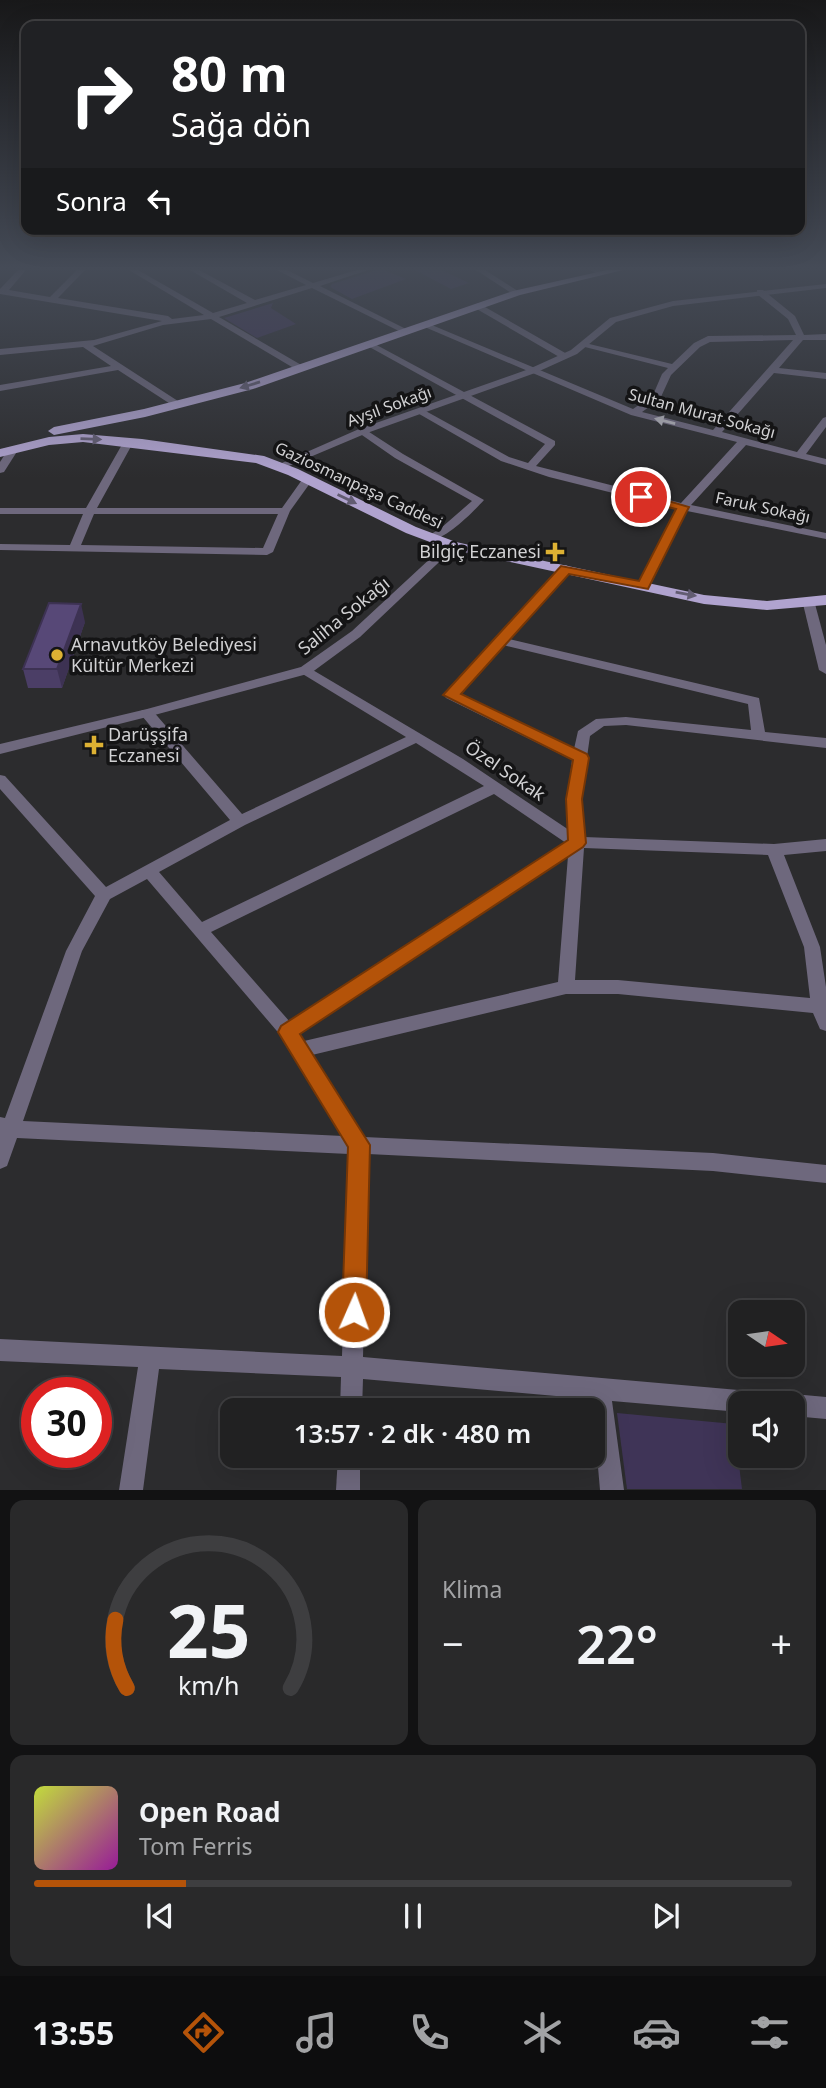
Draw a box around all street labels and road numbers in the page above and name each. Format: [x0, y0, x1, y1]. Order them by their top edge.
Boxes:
street label: Ayşıl Sokağı [344, 381, 434, 431]
street label: Sultan Murat Sokağı [626, 383, 778, 443]
street label: Gaziosmanpaşa Caddesi [272, 436, 446, 534]
street label: Faruk Sokağı [714, 486, 812, 528]
street label: Saliha Sokağı [293, 571, 394, 660]
street label: Özel Sokak [461, 734, 551, 806]

